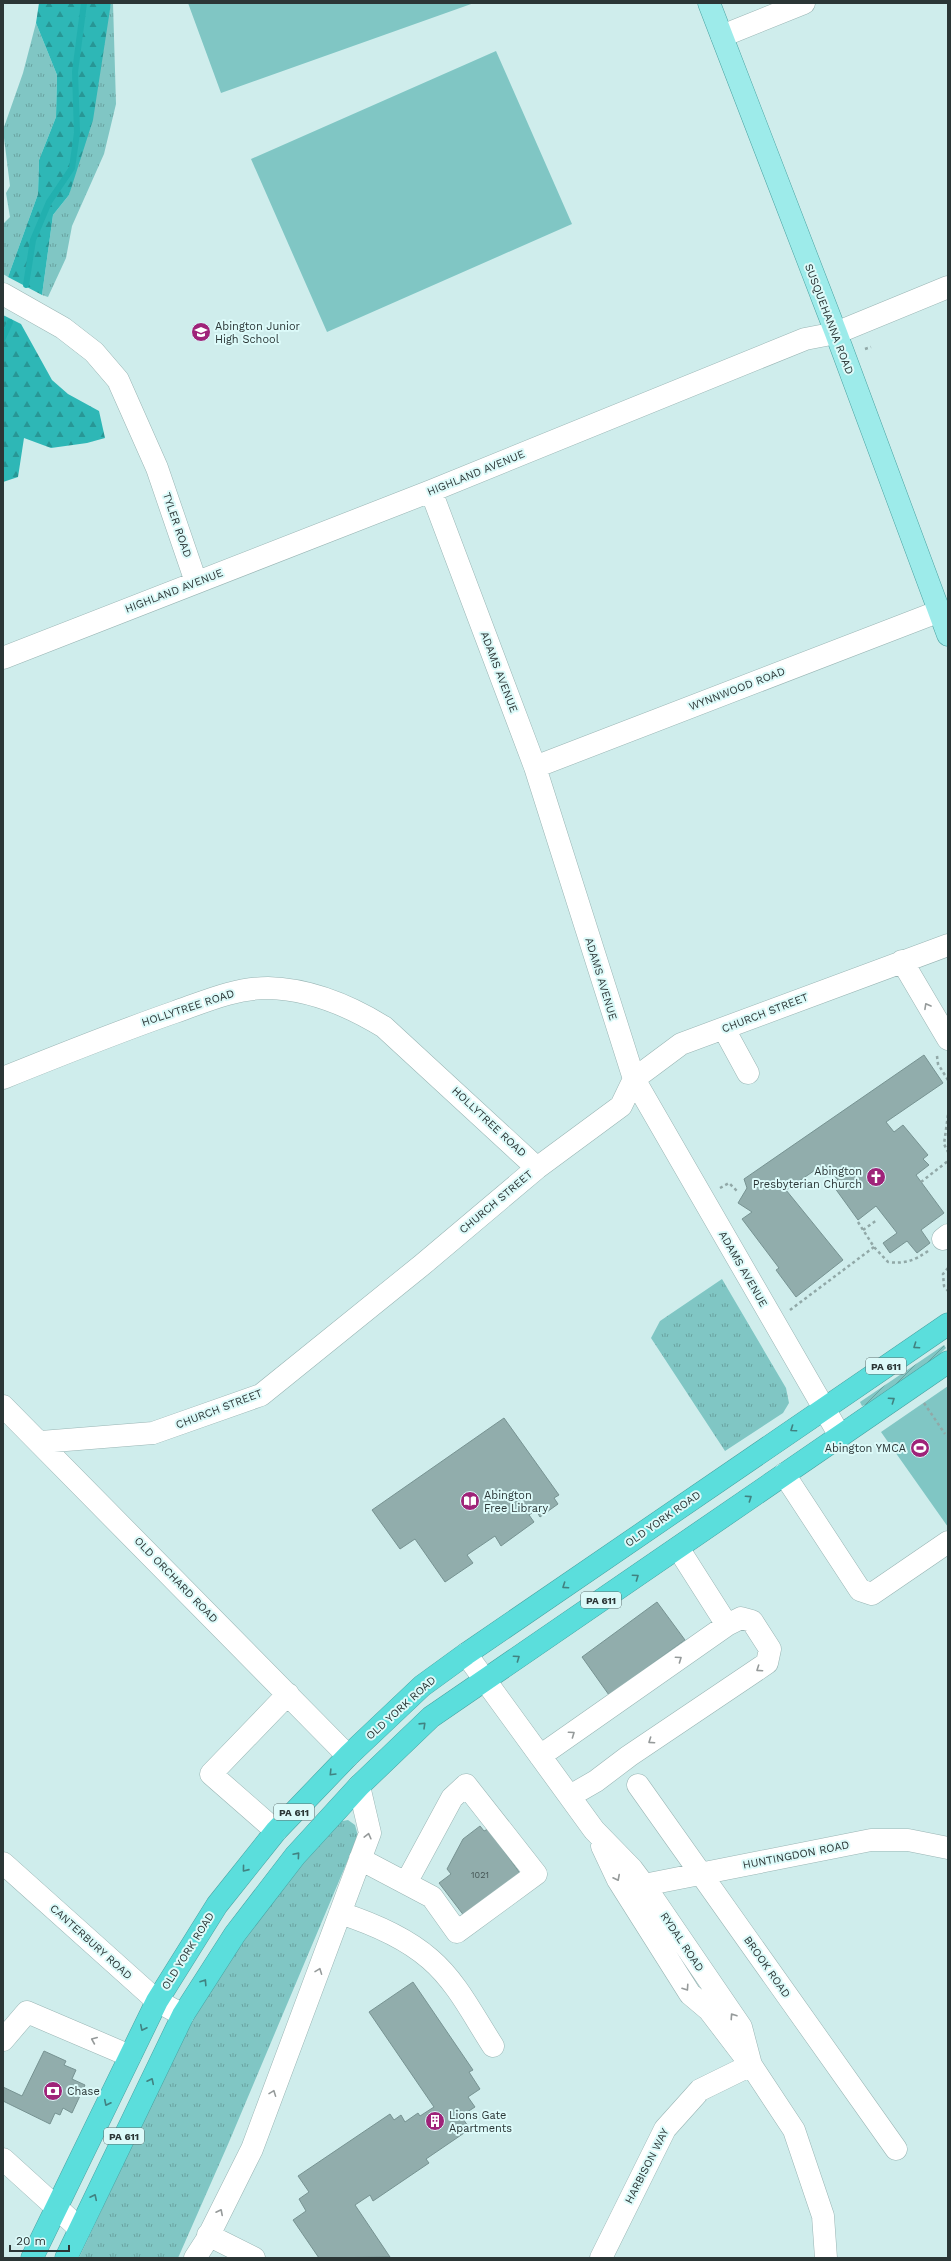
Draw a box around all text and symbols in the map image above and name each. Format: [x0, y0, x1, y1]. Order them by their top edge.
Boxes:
street label: SUSQUEHANNA ROAD [802, 262, 856, 376]
place label: Abington Junior High School [215, 320, 300, 346]
school or university icon: Abington Junior High School [190, 321, 212, 343]
street label: HIGHLAND AVENUE [425, 447, 527, 499]
street label: TYLER ROAD [160, 491, 194, 559]
street label: HIGHLAND AVENUE [123, 566, 225, 616]
street label: ADAMS AVENUE [478, 630, 520, 714]
street label: WYNNWOOD ROAD [687, 665, 787, 713]
street label: ADAMS AVENUE [582, 936, 620, 1022]
street label: HOLLYTREE ROAD [140, 987, 236, 1029]
street label: CHURCH STREET [720, 990, 810, 1035]
one-way arrow [924, 1003, 932, 1010]
street label: HOLLYTREE ROAD [449, 1084, 529, 1160]
place label: Abington Presbyterian Church [753, 1165, 862, 1191]
church icon: Abington Presbyterian Church [865, 1166, 887, 1188]
street label: CHURCH STREET [457, 1167, 535, 1236]
street label: ADAMS AVENUE [716, 1229, 770, 1309]
one-way arrow [913, 1341, 920, 1348]
road number: PA 611 [866, 1358, 906, 1374]
street label: CHURCH STREET [174, 1386, 264, 1431]
one-way arrow [888, 1398, 895, 1405]
one-way arrow [790, 1424, 797, 1431]
sports icon: Abington YMCA [909, 1437, 931, 1459]
place label: Abington YMCA [825, 1442, 906, 1455]
street label: OLD YORK ROAD [623, 1488, 703, 1550]
place label: Abington Free Library [484, 1489, 548, 1515]
library icon: Abington Free Library [459, 1490, 481, 1512]
one-way arrow [745, 1495, 752, 1502]
street label: OLD ORCHARD ROAD [132, 1534, 220, 1626]
one-way arrow [632, 1574, 639, 1582]
one-way arrow [562, 1581, 569, 1589]
road number: PA 611 [581, 1592, 621, 1608]
one-way arrow [513, 1656, 520, 1663]
one-way arrow [674, 1657, 681, 1664]
one-way arrow [756, 1664, 763, 1671]
street label: OLD YORK ROAD [364, 1673, 438, 1743]
one-way arrow [418, 1722, 426, 1730]
one-way arrow [568, 1731, 575, 1739]
one-way arrow [648, 1736, 655, 1744]
one-way arrow [329, 1768, 337, 1776]
road number: PA 611 [274, 1804, 314, 1820]
one-way arrow [363, 1833, 372, 1840]
street label: HUNTINGDON ROAD [742, 1838, 850, 1872]
one-way arrow [292, 1852, 299, 1859]
one-way arrow [243, 1865, 250, 1872]
house number: 1021 [471, 1870, 489, 1880]
one-way arrow [612, 1874, 620, 1882]
street label: CANTERBURY ROAD [47, 1902, 135, 1982]
street label: OLD YORK ROAD [159, 1910, 217, 1992]
street label: RYDAL ROAD [657, 1910, 707, 1974]
street label: BROOK ROAD [741, 1934, 793, 2000]
one-way arrow [314, 1968, 322, 1975]
one-way arrow [199, 1980, 206, 1987]
one-way arrow [681, 1984, 688, 1991]
one-way arrow [731, 2013, 738, 2020]
one-way arrow [141, 2024, 148, 2032]
one-way arrow [91, 2037, 98, 2045]
one-way arrow [146, 2077, 154, 2085]
bank icon: Chase [42, 2080, 64, 2102]
place label: Chase [67, 2085, 100, 2098]
one-way arrow [268, 2090, 277, 2097]
one-way arrow [104, 2099, 112, 2106]
place label: Lions Gate Apartments [449, 2109, 512, 2135]
building icon: Lions Gate Apartments [424, 2110, 446, 2132]
street label: HARBISON WAY [622, 2125, 672, 2206]
road number: PA 611 [104, 2128, 144, 2144]
one-way arrow [89, 2194, 97, 2201]
one-way arrow [216, 2208, 223, 2216]
scale bar [10, 2227, 69, 2253]
text: 20 m [16, 2234, 46, 2248]

